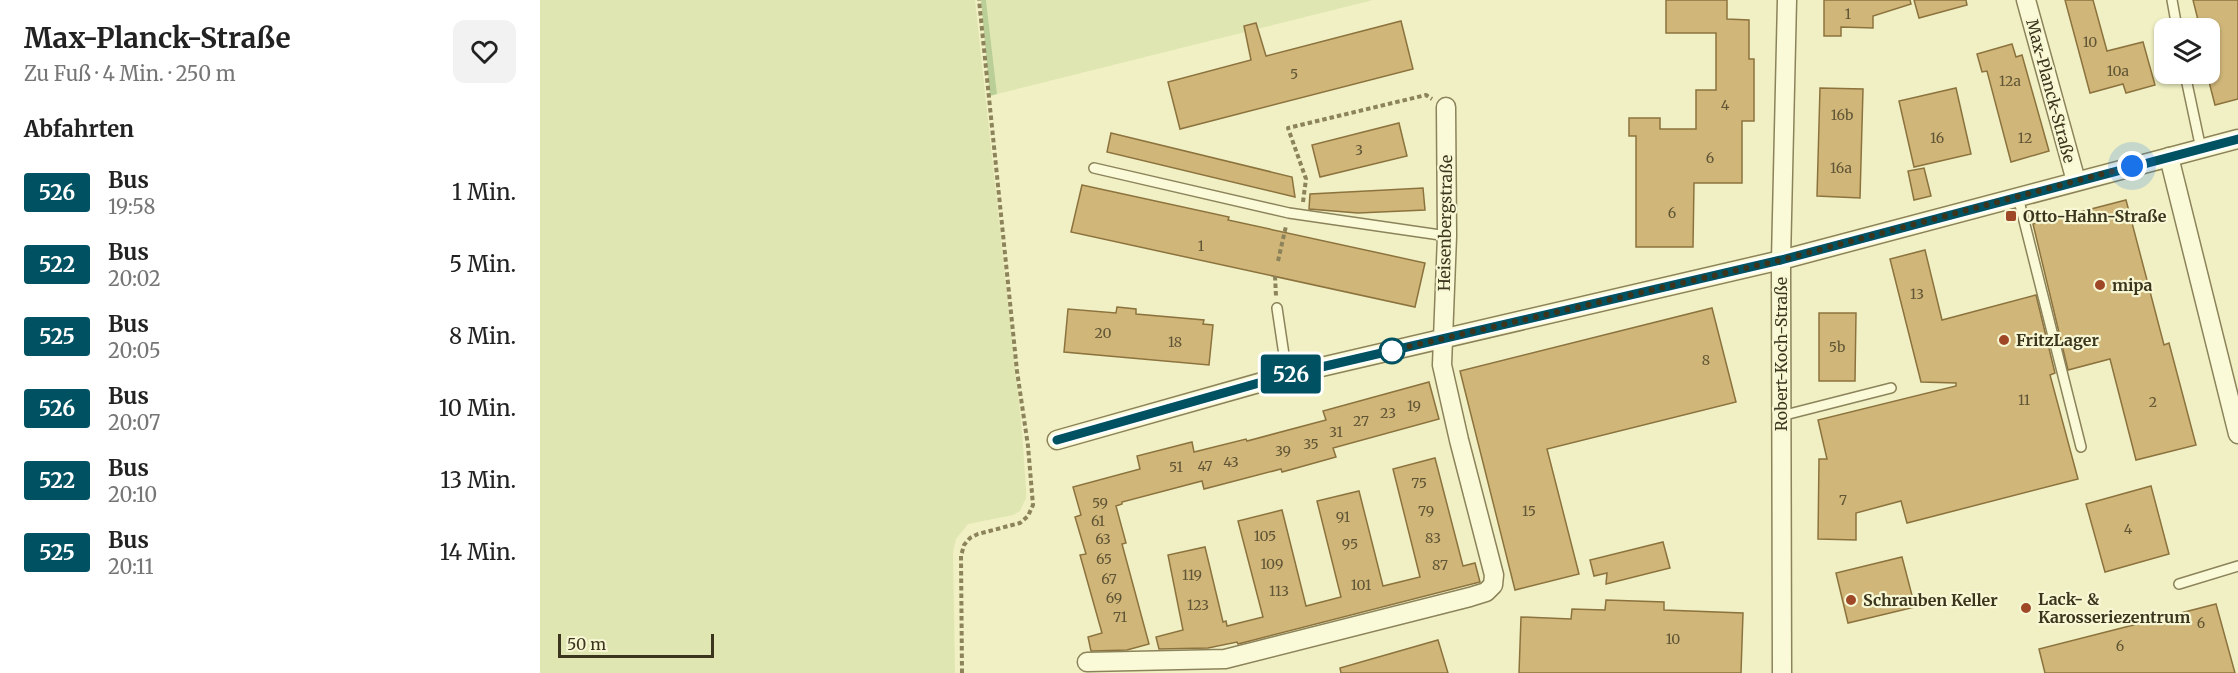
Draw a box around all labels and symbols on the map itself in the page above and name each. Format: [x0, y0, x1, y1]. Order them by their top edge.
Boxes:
house number: 1 [1845, 5, 1851, 23]
street label: Max-Planck-Straße [2022, 17, 2080, 165]
house number: 10 [2083, 33, 2097, 51]
house number: 10a [2107, 62, 2130, 80]
house number: 5 [1290, 65, 1298, 83]
house number: 12a [1999, 72, 2022, 90]
house number: 4 [1721, 96, 1730, 114]
house number: 16b [1831, 106, 1853, 124]
house number: 16 [1930, 129, 1944, 147]
house number: 12 [2018, 129, 2032, 147]
house number: 3 [1355, 141, 1363, 159]
house number: 6 [1706, 149, 1714, 167]
your location [2117, 151, 2147, 181]
street label: Heisenbergstraße [1434, 155, 1456, 291]
house number: 16a [1830, 159, 1852, 177]
house number: 6 [1668, 204, 1676, 222]
place label: Otto-Hahn-Straße [2023, 206, 2167, 226]
marker: Otto-Hahn-Straße [2004, 209, 2018, 223]
house number: 1 [1198, 237, 1204, 255]
place label: mipa [2112, 275, 2153, 295]
street label: Robert-Koch-Straße [1771, 277, 1791, 431]
marker: mipa [2093, 278, 2107, 292]
house number: 13 [1910, 285, 1924, 303]
house number: 20 [1094, 324, 1112, 342]
place label: FritzLager [2016, 330, 2099, 350]
house number: 18 [1168, 333, 1182, 351]
marker: FritzLager [1997, 333, 2011, 347]
unlabelled marker [1379, 338, 1405, 364]
house number: 5b [1829, 338, 1845, 356]
house number: 8 [1702, 351, 1710, 369]
line badge: 526 [1256, 354, 1326, 394]
house number: 11 [2018, 391, 2030, 409]
house number: 2 [2149, 393, 2157, 411]
house number: 19 [1407, 397, 1421, 415]
house number: 23 [1380, 404, 1396, 422]
house number: 27 [1353, 412, 1369, 430]
house number: 31 [1329, 423, 1343, 441]
house number: 35 [1303, 435, 1319, 453]
house number: 39 [1275, 442, 1291, 460]
house number: 43 [1223, 453, 1239, 471]
house number: 47 [1197, 457, 1213, 475]
house number: 51 [1169, 458, 1183, 476]
house number: 75 [1411, 474, 1427, 492]
house number: 7 [1839, 491, 1847, 509]
house number: 59 [1092, 494, 1108, 512]
house number: 79 [1418, 502, 1434, 520]
house number: 15 [1522, 502, 1536, 520]
house number: 91 [1336, 508, 1350, 526]
house number: 61 [1091, 512, 1105, 530]
house number: 4 [2124, 520, 2133, 538]
house number: 105 [1254, 527, 1276, 545]
house number: 83 [1425, 529, 1441, 547]
house number: 63 [1095, 530, 1111, 548]
house number: 95 [1342, 535, 1358, 553]
house number: 65 [1096, 550, 1112, 568]
house number: 109 [1260, 555, 1284, 573]
house number: 87 [1432, 556, 1448, 574]
house number: 119 [1182, 566, 1202, 584]
house number: 67 [1101, 570, 1117, 588]
house number: 101 [1351, 576, 1371, 594]
house number: 113 [1269, 582, 1289, 600]
house number: 69 [1106, 589, 1122, 607]
place label: Lack- & Karosseriezentrum [2038, 589, 2190, 627]
place label: Schrauben Keller [1863, 590, 1998, 610]
marker: Schrauben Keller [1844, 593, 1858, 607]
house number: 123 [1187, 596, 1209, 614]
marker: Lack- & Karosseriezentrum [2019, 601, 2033, 615]
house number: 71 [1113, 608, 1127, 626]
house number: 6 [2197, 614, 2205, 632]
house number: 10 [1666, 630, 1680, 648]
scale bar [558, 631, 714, 658]
house number: 6 [2116, 637, 2124, 655]

